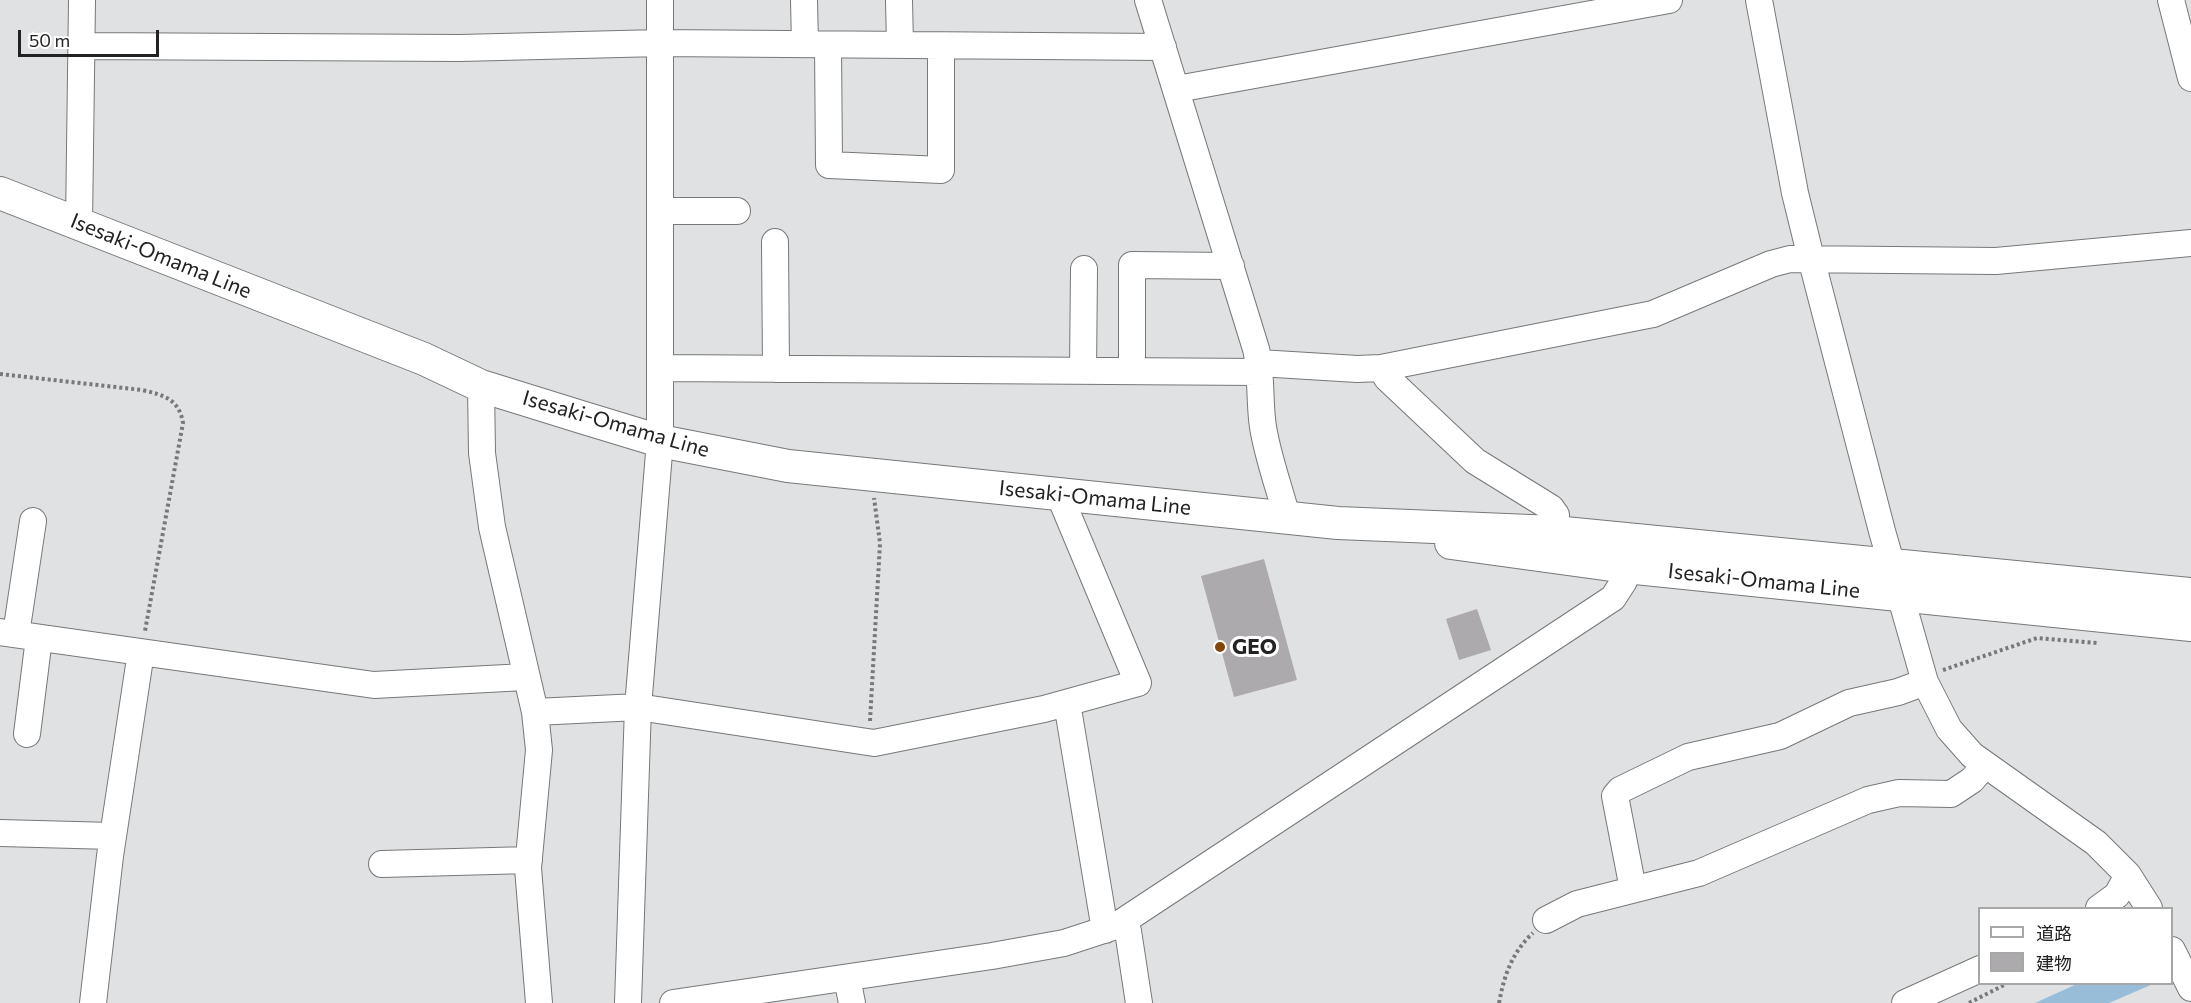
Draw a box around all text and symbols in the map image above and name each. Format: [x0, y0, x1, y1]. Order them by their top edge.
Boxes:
scale bar [21, 18, 162, 56]
text: 50 m [29, 29, 70, 51]
street label: Isesaki-Omama Line [67, 208, 255, 304]
street label: Isesaki-Omama Line [520, 385, 712, 463]
street label: Isesaki-Omama Line [998, 475, 1192, 521]
street label: Isesaki-Omama Line [1667, 558, 1861, 604]
place label: GEO [1232, 634, 1277, 660]
marker: GEO [1213, 640, 1227, 654]
legend [1978, 907, 2173, 985]
text: 道路 [2036, 922, 2072, 944]
text: 建物 [2036, 952, 2072, 974]

